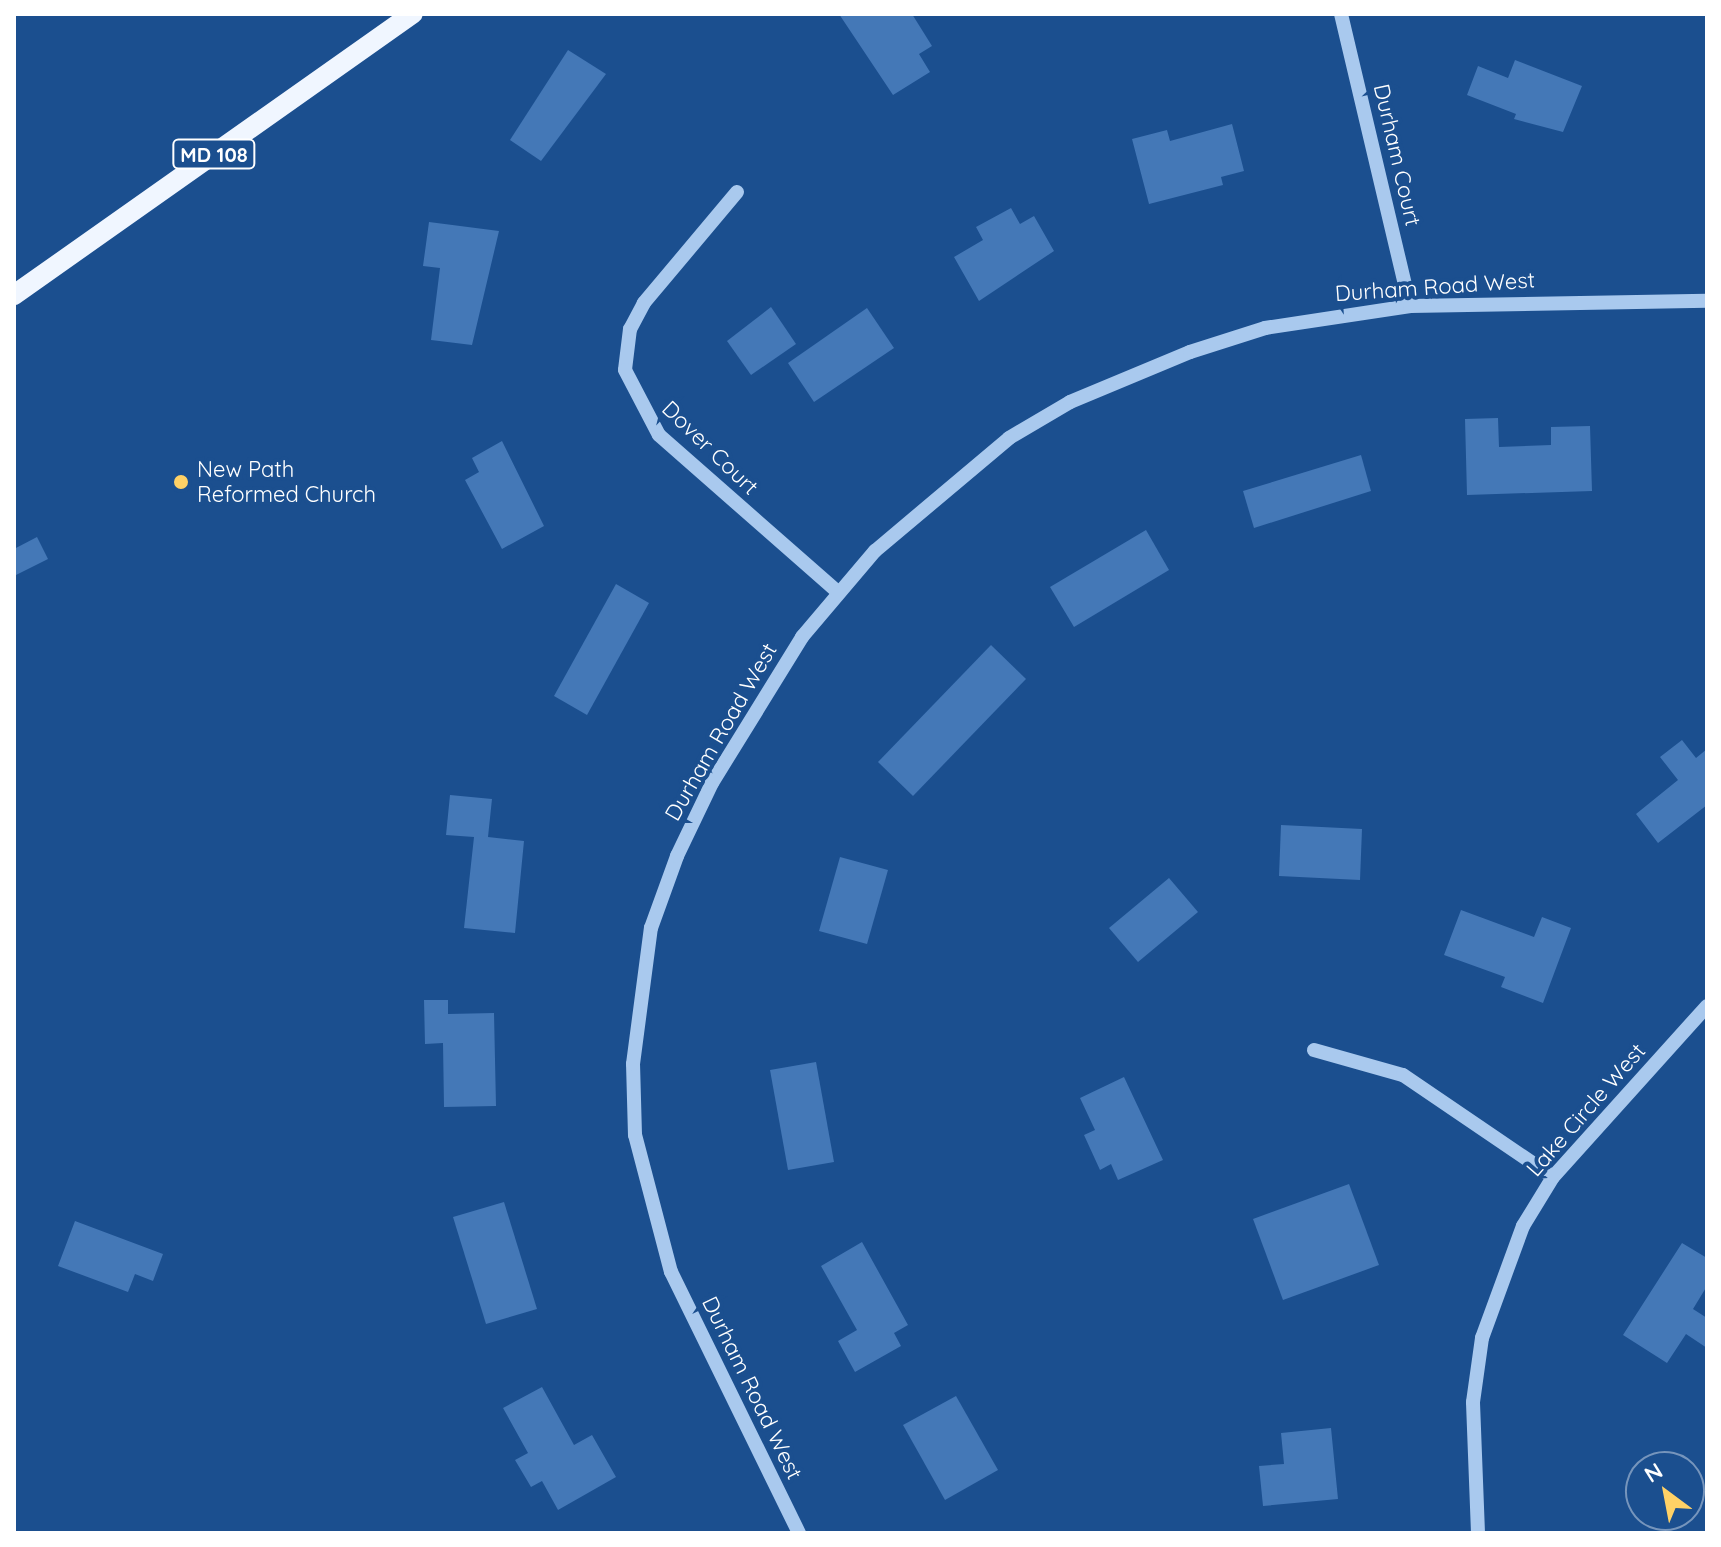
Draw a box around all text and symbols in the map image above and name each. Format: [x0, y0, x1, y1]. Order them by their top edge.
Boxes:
street label: Durham Court [1368, 81, 1426, 229]
road number: MD 108 [172, 138, 256, 170]
street label: Durham Road West [1334, 267, 1536, 307]
street label: Dover Court [656, 396, 764, 500]
place label: New Path Reformed Church [197, 456, 376, 508]
marker: New Path Reformed Church [172, 473, 190, 491]
street label: Durham Road West [659, 639, 783, 825]
street label: Lake Circle West [1521, 1038, 1651, 1182]
street label: Durham Road West [696, 1292, 808, 1484]
north arrow [1625, 1451, 1705, 1531]
text: N [1639, 1456, 1668, 1489]

